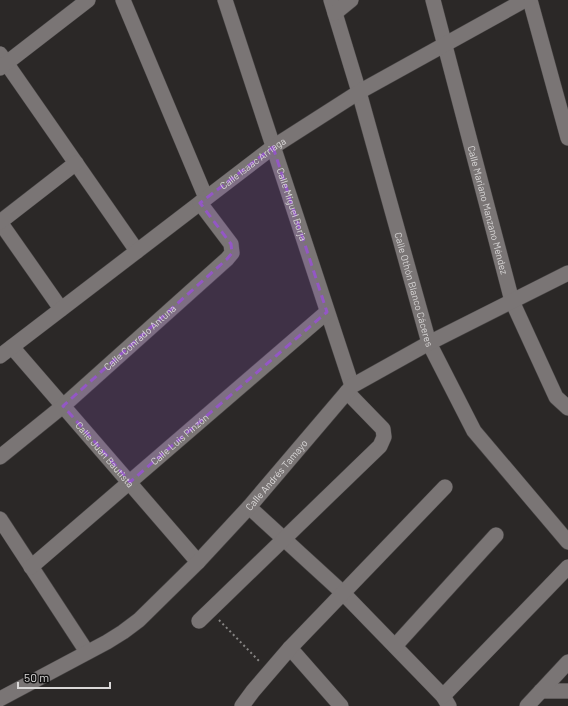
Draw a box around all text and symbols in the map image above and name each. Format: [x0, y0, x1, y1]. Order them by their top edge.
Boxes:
street label: Calle Isaac Arriaga [217, 134, 288, 192]
street label: Calle Mariano Manzano Méndez [465, 144, 511, 276]
street label: Calle Miguel Borja [275, 166, 310, 242]
street label: Calle Othón Blanco Cáceres [392, 231, 436, 349]
street label: Calle Conrado Antuna [101, 302, 178, 373]
street label: Calle Luis Pinzón [148, 411, 211, 467]
street label: Calle Juan Bautista [73, 419, 137, 490]
street label: Calle Andrés Tamayo [243, 437, 310, 513]
scale bar [18, 664, 110, 690]
text: 50 m [24, 670, 49, 684]

